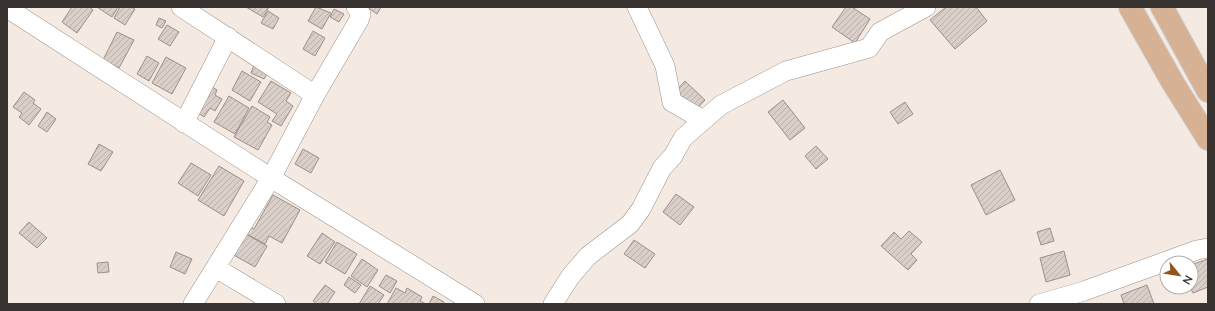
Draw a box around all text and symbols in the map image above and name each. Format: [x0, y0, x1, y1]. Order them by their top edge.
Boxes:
north arrow [1159, 255, 1199, 295]
text: N [1180, 273, 1196, 287]

